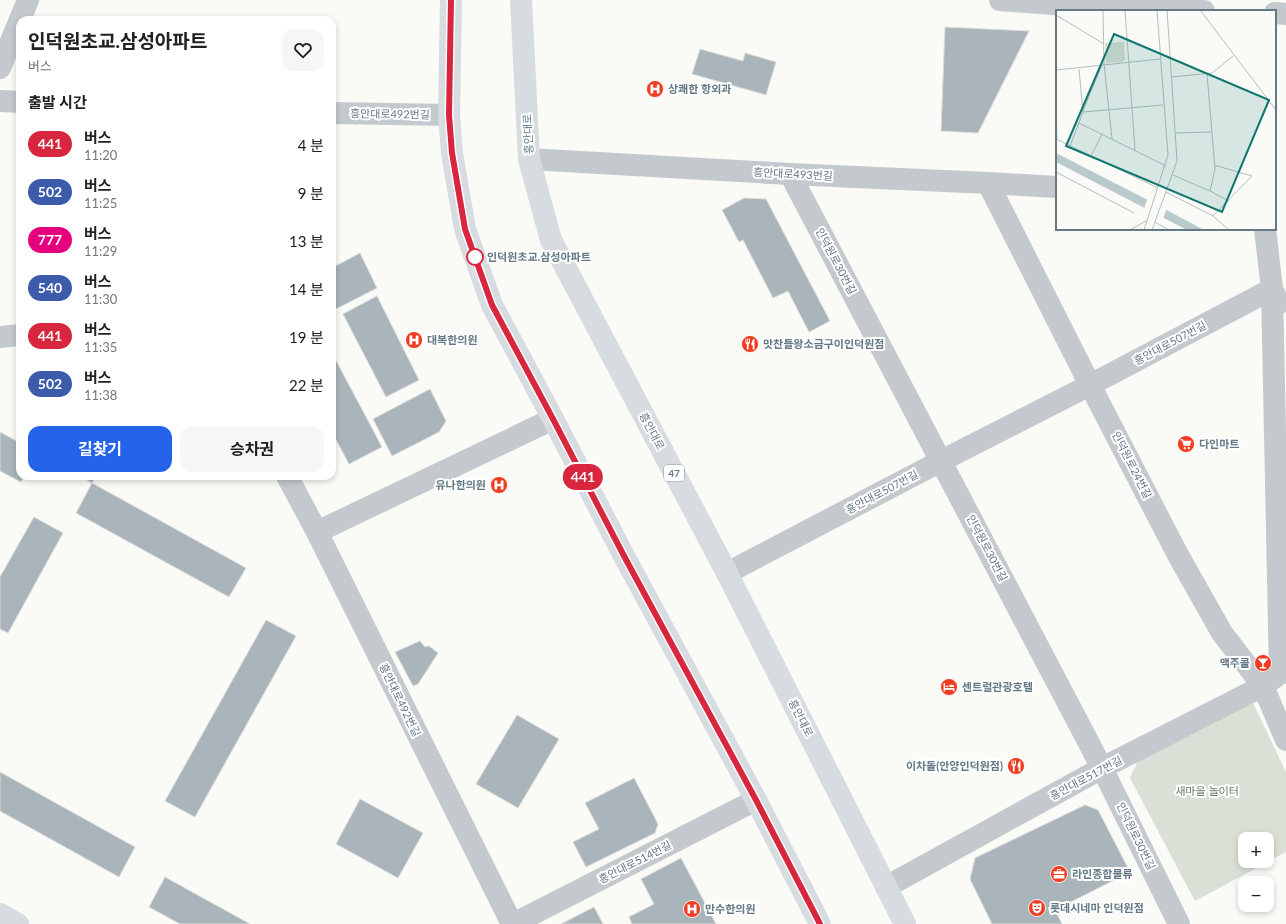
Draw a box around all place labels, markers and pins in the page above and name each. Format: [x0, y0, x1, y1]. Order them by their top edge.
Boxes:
hospital icon: 상쾌한 항외과 [645, 79, 665, 99]
place label: 상쾌한 항외과 [668, 82, 731, 95]
marker: 인덕원초교.삼성아파트 [466, 248, 484, 266]
place label: 인덕원초교.삼성아파트 [487, 250, 591, 263]
hospital icon: 대복한의원 [404, 330, 424, 350]
place label: 대복한의원 [427, 333, 478, 346]
restaurant icon: 맛찬들왕소금구이인덕원점 [740, 334, 760, 354]
place label: 맛찬들왕소금구이인덕원점 [763, 337, 884, 350]
supermarket icon: 다인마트 [1176, 434, 1196, 454]
place label: 다인마트 [1199, 437, 1239, 450]
hospital icon: 유나한의원 [489, 475, 509, 495]
place label: 유나한의원 [435, 478, 486, 491]
bar icon: 맥주콜 [1253, 653, 1273, 673]
place label: 맥주콜 [1220, 656, 1250, 669]
hotel icon: 센트럴관광호텔 [939, 677, 959, 697]
place label: 센트럴관광호텔 [962, 680, 1033, 693]
restaurant icon: 이차돌(안양인덕원점) [1006, 756, 1026, 776]
place label: 이차돌(안양인덕원점) [906, 759, 1003, 772]
office icon: 라인종합물류 [1049, 864, 1069, 884]
place label: 라인종합물류 [1072, 867, 1133, 880]
theatre icon: 롯데시네마 인덕원점 [1027, 898, 1047, 918]
hospital icon: 만수한의원 [682, 899, 702, 919]
place label: 롯데시네마 인덕원점 [1050, 901, 1144, 914]
place label: 만수한의원 [705, 902, 756, 915]

